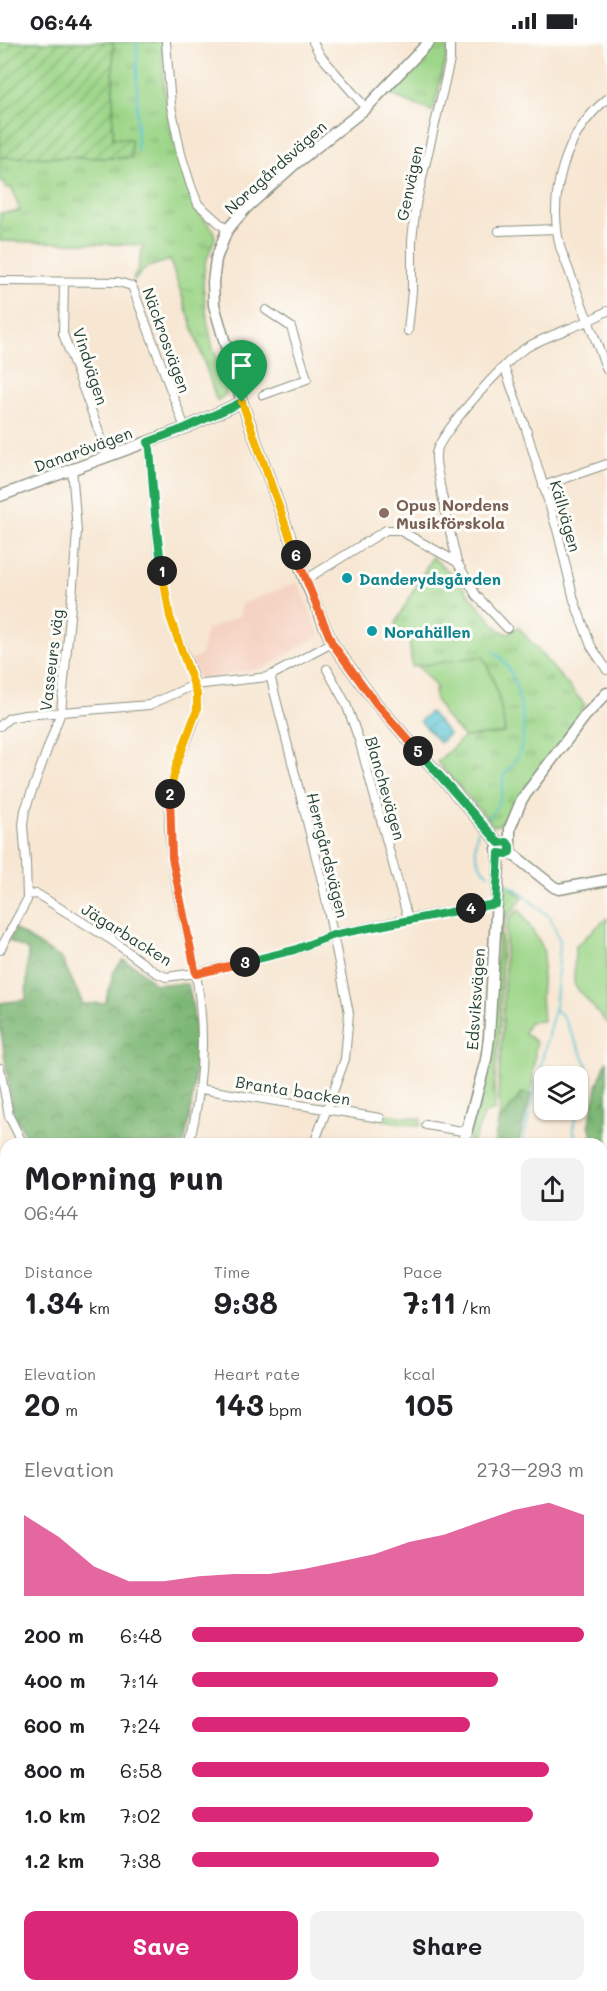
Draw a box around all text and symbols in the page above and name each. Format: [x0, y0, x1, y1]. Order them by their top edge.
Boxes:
text: 06:44 [30, 7, 92, 36]
street label: Noragårdsvägen [220, 116, 330, 218]
street label: Genvägen [391, 143, 427, 223]
street label: Näckrosvägen [138, 284, 196, 396]
street label: Vindvägen [69, 325, 113, 407]
pin [216, 340, 267, 402]
icon: arrive [225, 349, 258, 382]
street label: Danarövägen [31, 421, 135, 477]
street label: Källvägen [546, 478, 586, 554]
place label: Opus Nordens Musikförskola [396, 494, 509, 533]
marker: Opus Nordens Musikförskola [377, 506, 391, 520]
pin: 6 [281, 540, 311, 570]
text: 6 [291, 544, 301, 565]
pin: 1 [147, 556, 177, 586]
text: 1 [158, 560, 166, 581]
place label: Danderydsgården [359, 568, 501, 589]
marker: Danderydsgården [340, 571, 354, 585]
street label: Vasseurs väg [34, 608, 68, 712]
place label: Norahällen [384, 621, 471, 642]
marker: Norahällen [365, 624, 379, 638]
street label: Blanchevägen [361, 734, 411, 842]
pin: 5 [403, 736, 433, 766]
text: 5 [413, 740, 423, 761]
pin: 2 [155, 779, 185, 809]
text: 2 [166, 783, 174, 804]
street label: Herrgårdsvägen [302, 790, 354, 920]
pin: 4 [456, 893, 486, 923]
text: 4 [466, 897, 476, 918]
street label: Jägarbacken [78, 898, 176, 970]
pin: 3 [230, 947, 260, 977]
street label: Edsviksvägen [461, 947, 489, 1051]
text: 3 [240, 951, 250, 972]
map controls [534, 1066, 588, 1120]
button: layers [534, 1066, 588, 1120]
street label: Branta backen [234, 1071, 352, 1109]
text: Morning run [24, 1155, 224, 1198]
button: share [521, 1158, 584, 1221]
text: 06:44 [24, 1199, 78, 1225]
text: Distance [24, 1261, 93, 1282]
text: Time [214, 1261, 250, 1282]
text: Pace [403, 1261, 442, 1282]
text: 1.34 [24, 1282, 84, 1322]
text: 9:38 [214, 1282, 278, 1322]
text: 7:11 [403, 1282, 456, 1322]
text: km [84, 1297, 110, 1318]
text: /km [456, 1297, 491, 1318]
text: Elevation [24, 1363, 96, 1384]
text: Heart rate [214, 1363, 300, 1384]
text: kcal [403, 1363, 435, 1384]
text: 20 [24, 1384, 60, 1424]
text: 143 [214, 1384, 264, 1424]
text: 105 [403, 1384, 453, 1424]
text: m [60, 1399, 78, 1420]
text: bpm [264, 1399, 302, 1420]
text: Elevation [24, 1456, 114, 1482]
text: 273–293 m [477, 1456, 584, 1482]
text: 200 m [24, 1622, 84, 1648]
text: 6:48 [120, 1622, 162, 1648]
text: 400 m [24, 1667, 85, 1693]
text: 7:14 [120, 1667, 158, 1693]
text: 600 m [24, 1712, 85, 1738]
text: 7:24 [120, 1712, 160, 1738]
text: 800 m [24, 1757, 85, 1783]
text: 6:58 [120, 1757, 162, 1783]
text: 1.0 km [24, 1802, 86, 1828]
text: 7:02 [120, 1802, 161, 1828]
text: 1.2 km [24, 1847, 84, 1873]
text: 7:38 [120, 1847, 161, 1873]
button: Save [24, 1911, 298, 1980]
button: Share [310, 1911, 584, 1980]

